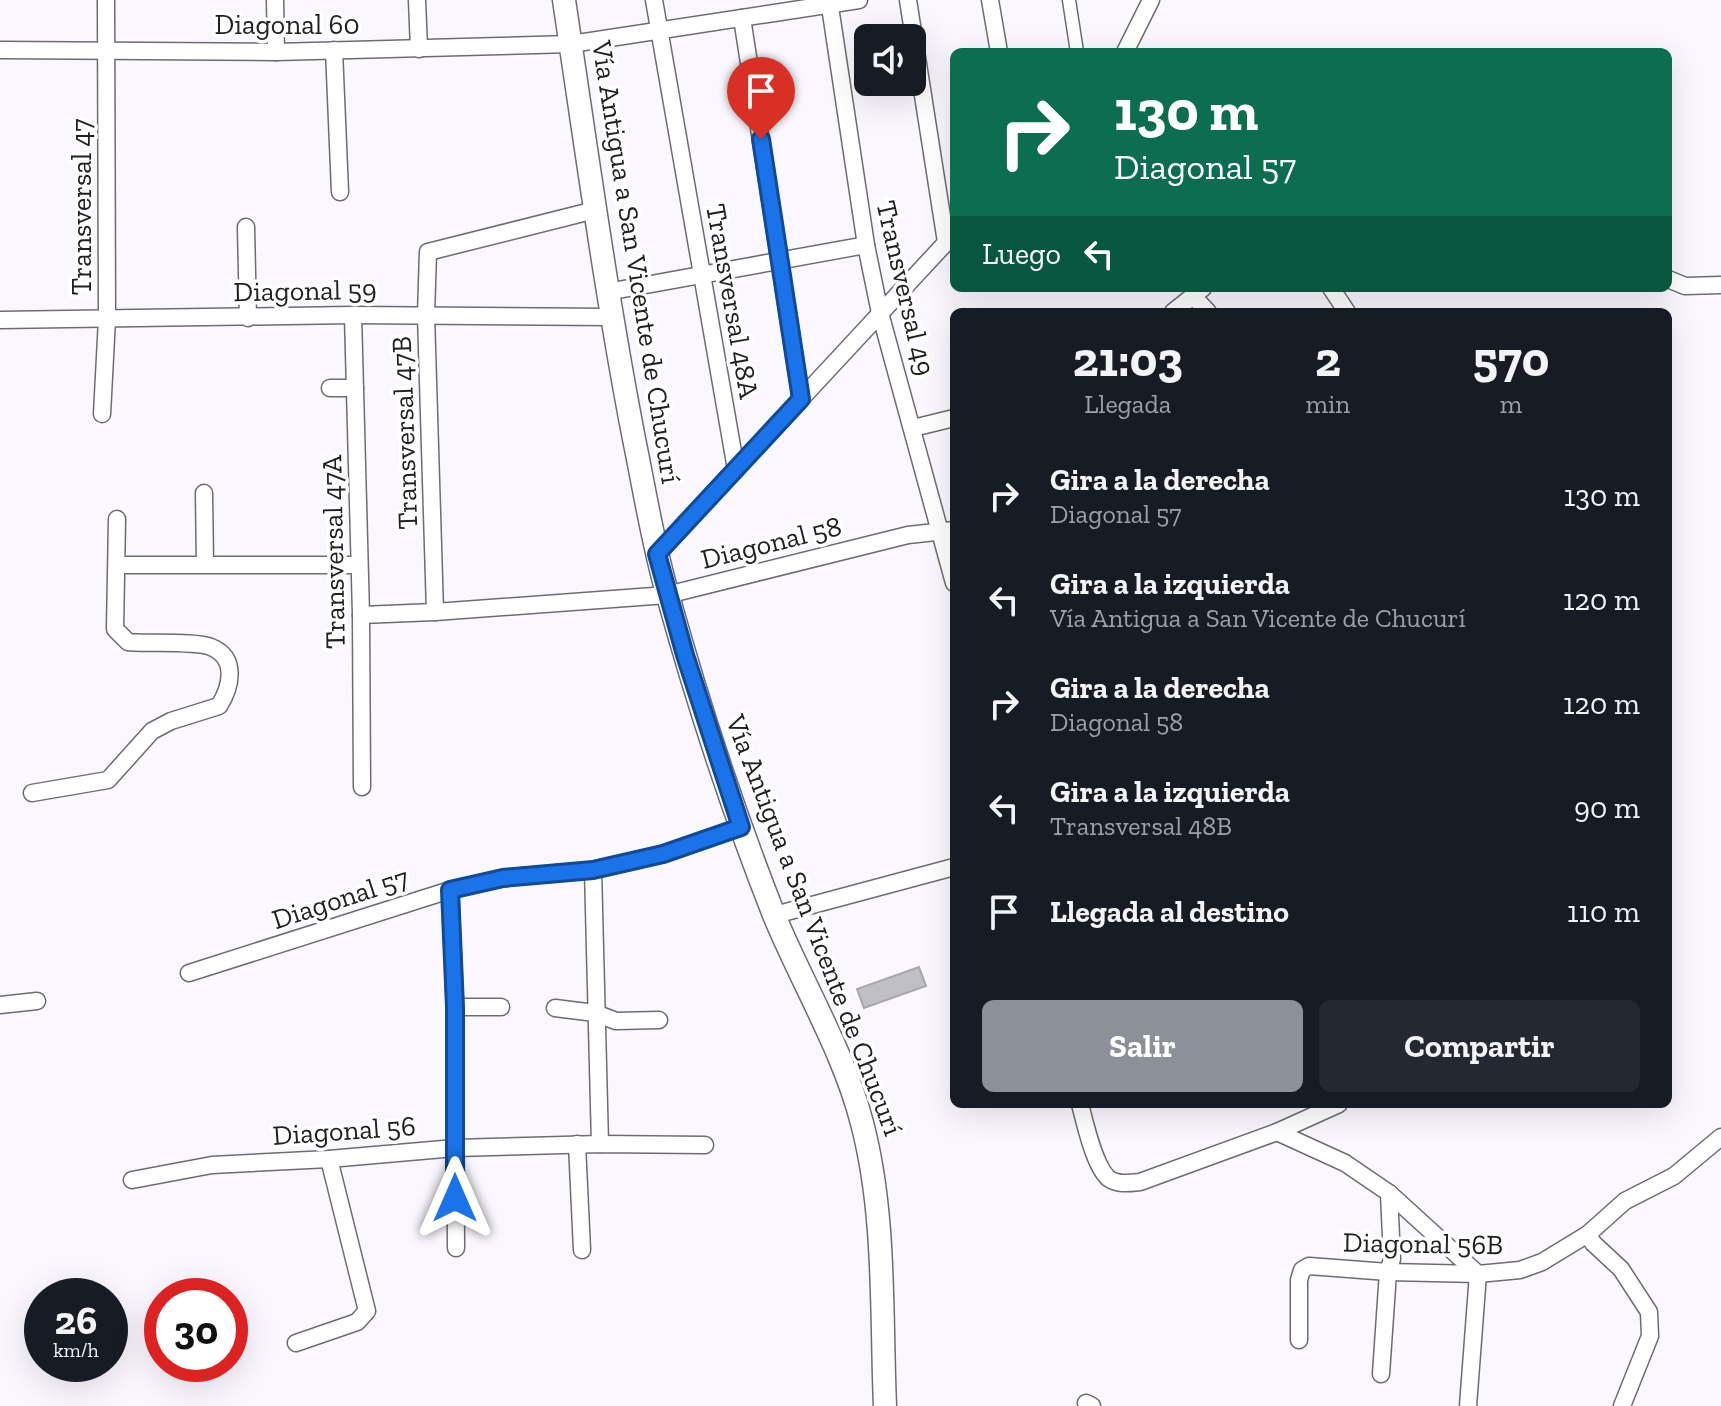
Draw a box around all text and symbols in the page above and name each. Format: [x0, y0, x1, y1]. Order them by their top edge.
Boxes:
street label: Diagonal 60 [214, 8, 360, 41]
map controls [854, 24, 926, 96]
button: sound [854, 24, 926, 96]
street label: Vía Antigua a San Vicente de Chucurí [585, 37, 688, 486]
pin [727, 57, 795, 139]
icon: arrive [739, 69, 783, 113]
text: 130 m [1114, 77, 1258, 144]
icon: right [982, 80, 1086, 184]
street label: Transversal 47 [65, 119, 98, 295]
text: Diagonal 57 [1114, 145, 1296, 188]
street label: Transversal 49 [869, 197, 942, 379]
street label: Transversal 48A [699, 201, 766, 402]
icon: left [1077, 232, 1121, 276]
text: Luego [982, 236, 1061, 272]
street label: Diagonal 59 [233, 273, 377, 308]
text: 21:03 [1073, 331, 1183, 388]
text: 2 [1315, 331, 1341, 388]
text: 570 [1473, 331, 1549, 388]
street label: Transversal 47B [385, 336, 424, 530]
text: Llegada [1084, 388, 1171, 420]
text: min [1306, 388, 1350, 420]
text: m [1500, 388, 1522, 420]
street label: Transversal 47A [315, 454, 352, 649]
text: Gira a la derecha [1050, 462, 1270, 498]
icon: right [982, 474, 1026, 518]
text: 130 m [1564, 478, 1640, 514]
text: Diagonal 57 [1050, 498, 1182, 530]
street label: Diagonal 58 [697, 509, 845, 576]
text: Gira a la izquierda [1050, 566, 1290, 602]
icon: left [982, 578, 1026, 622]
text: 120 m [1563, 582, 1640, 618]
text: Vía Antigua a San Vicente de Chucurí [1050, 602, 1466, 634]
text: Gira a la derecha [1050, 670, 1270, 706]
icon: right [982, 682, 1026, 726]
text: 120 m [1563, 686, 1640, 722]
text: Diagonal 58 [1050, 706, 1183, 738]
street label: Vía Antigua a San Vicente de Chucurí [719, 709, 910, 1140]
text: Gira a la izquierda [1050, 774, 1290, 810]
icon: left [982, 786, 1026, 830]
text: 90 m [1574, 790, 1640, 826]
text: Transversal 48B [1050, 810, 1232, 842]
street label: Diagonal 57 [268, 861, 413, 936]
icon: arrive [982, 890, 1026, 934]
text: Llegada al destino [1050, 894, 1289, 930]
text: 110 m [1567, 894, 1640, 930]
button: Salir [982, 1000, 1303, 1092]
button: Compartir [1319, 1000, 1640, 1092]
street label: Diagonal 56 [271, 1109, 417, 1152]
position arrow [413, 1156, 497, 1240]
street label: Diagonal 56B [1343, 1226, 1503, 1261]
speed limit sign: 30 [144, 1278, 248, 1382]
text: 26 [55, 1296, 97, 1344]
text: km/h [53, 1338, 99, 1362]

